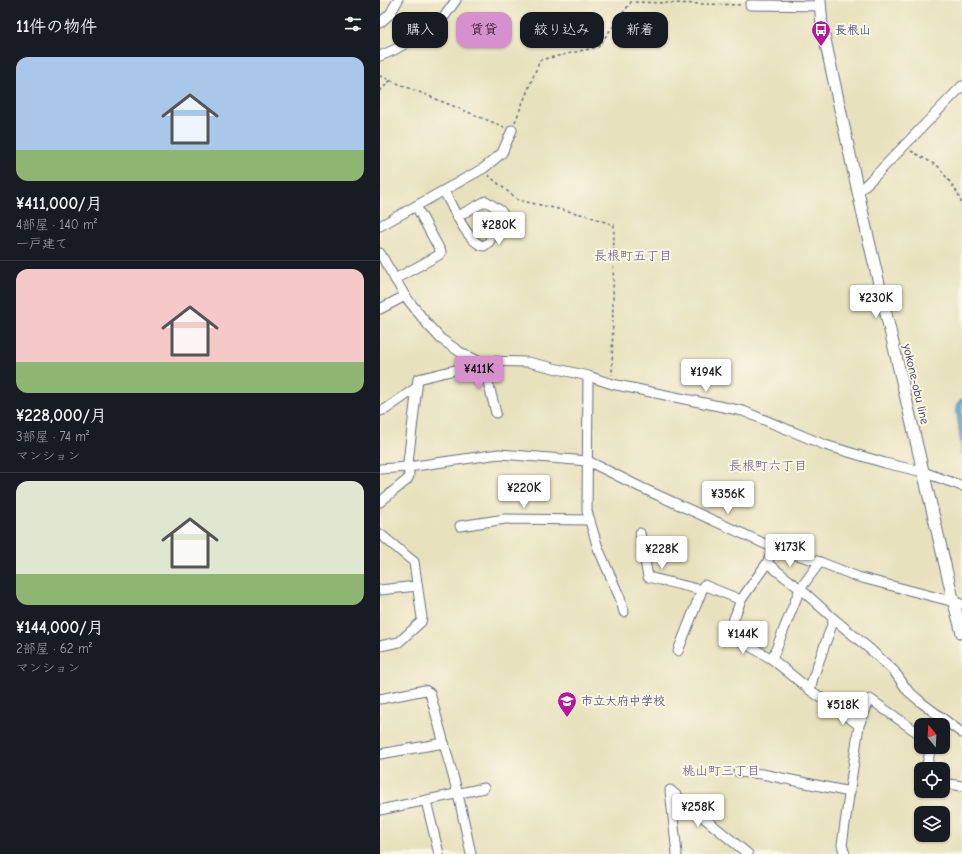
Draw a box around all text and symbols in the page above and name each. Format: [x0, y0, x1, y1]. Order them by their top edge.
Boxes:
chip: 購入 [392, 12, 448, 48]
chip: 賃貸 [456, 12, 512, 48]
chip: 絞り込み [520, 12, 604, 48]
chip: 新着 [612, 12, 668, 48]
icon: filters [342, 13, 364, 35]
text: 11件の物件 [16, 17, 97, 36]
bus stop icon: 長根山 [810, 19, 832, 47]
place label: 長根山 [835, 23, 871, 37]
icon: home [154, 83, 226, 155]
text: ¥411,000/月 [16, 194, 103, 213]
pin: ¥280K [471, 212, 527, 246]
text: 4部屋 · 140 m² [16, 217, 97, 232]
text: ¥280K [482, 217, 516, 232]
text: 一戸建て [16, 236, 68, 251]
district label: 長根町五丁目 [594, 248, 672, 263]
pin: ¥230K [848, 285, 904, 319]
text: ¥230K [859, 290, 893, 305]
icon: home [154, 295, 226, 367]
street label: yokone-obu line [900, 342, 932, 425]
pin: ¥411K [451, 356, 507, 390]
pin: ¥194K [678, 359, 734, 393]
text: ¥411K [464, 361, 494, 376]
text: ¥194K [690, 364, 722, 379]
text: ¥228,000/月 [16, 406, 107, 425]
text: 3部屋 · 74 m² [16, 429, 89, 444]
text: マンション [16, 448, 80, 463]
district label: 長根町六丁目 [729, 458, 807, 473]
pin: ¥220K [496, 475, 552, 509]
text: ¥220K [507, 480, 541, 495]
pin: ¥356K [700, 481, 756, 515]
text: ¥356K [711, 486, 745, 501]
icon: home [154, 507, 226, 579]
pin: ¥173K [762, 534, 818, 568]
pin: ¥228K [634, 536, 690, 570]
text: ¥173K [774, 539, 806, 554]
text: ¥228K [645, 541, 679, 556]
text: ¥144,000/月 [16, 618, 104, 637]
pin: ¥144K [715, 621, 771, 655]
text: ¥144K [728, 626, 758, 641]
text: 2部屋 · 62 m² [16, 641, 92, 656]
text: マンション [16, 660, 80, 675]
school or university icon: 市立大府中学校 [556, 690, 578, 718]
pin: ¥518K [815, 692, 871, 726]
place label: 市立大府中学校 [581, 694, 665, 708]
text: ¥518K [827, 697, 859, 712]
north arrow [914, 718, 950, 754]
map controls [914, 718, 950, 842]
button: locate [914, 762, 950, 798]
district label: 桃山町三丁目 [682, 763, 760, 778]
pin: ¥258K [670, 794, 726, 828]
text: ¥258K [681, 799, 715, 814]
button: layers [914, 806, 950, 842]

